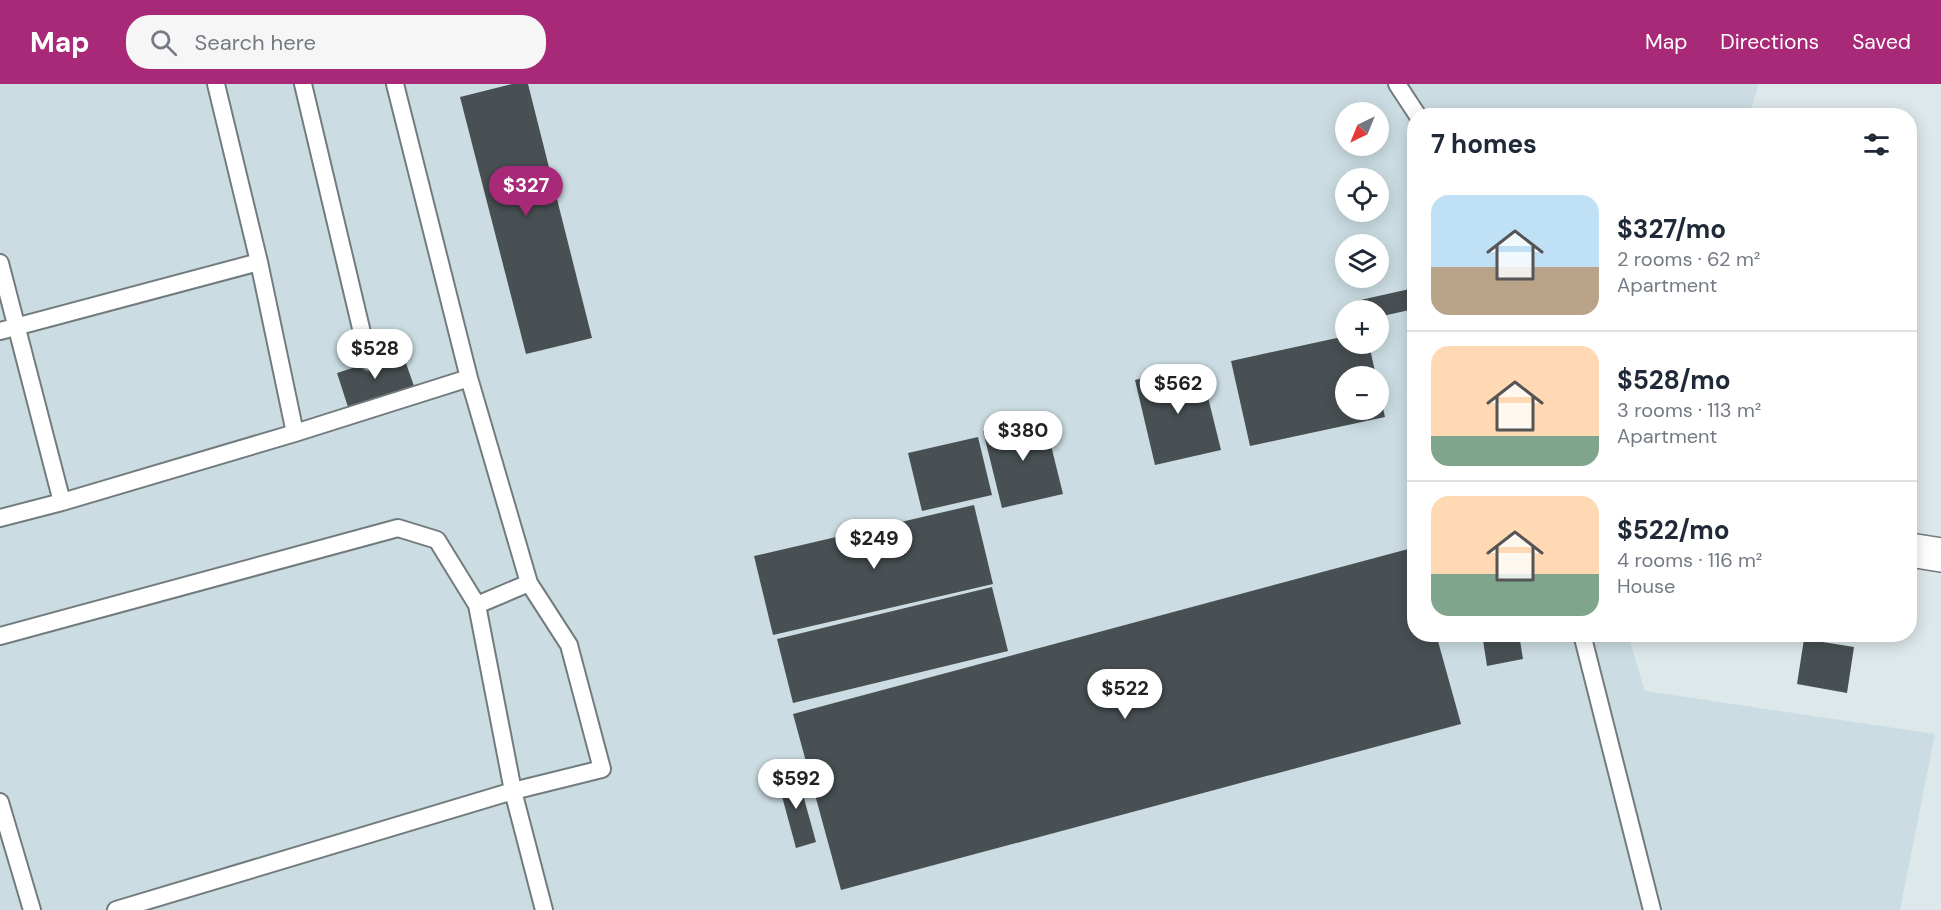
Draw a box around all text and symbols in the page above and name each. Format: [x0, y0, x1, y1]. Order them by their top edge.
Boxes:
search box [126, 15, 546, 69]
text: Map [30, 24, 90, 61]
icon: search [147, 26, 180, 59]
text: Search here [195, 28, 316, 57]
text: Map [1645, 28, 1687, 56]
text: Directions [1720, 28, 1819, 56]
text: Saved [1852, 28, 1911, 56]
north arrow [1335, 102, 1389, 156]
map controls [1335, 102, 1389, 420]
text: 7 homes [1431, 127, 1537, 161]
icon: filters [1860, 128, 1893, 161]
pin: $327 [490, 166, 562, 217]
button: locate [1335, 168, 1389, 222]
text: $327 [503, 172, 549, 198]
text: $327/mo [1617, 212, 1726, 246]
icon: home [1479, 219, 1551, 291]
button: layers [1335, 234, 1389, 288]
text: 2 rooms · 62 m² [1617, 246, 1760, 272]
text: Apartment [1617, 272, 1717, 298]
button: + [1335, 300, 1389, 354]
pin: $528 [339, 329, 411, 380]
text: $528 [351, 335, 399, 361]
text: $528/mo [1617, 363, 1731, 397]
pin: $562 [1142, 364, 1214, 415]
button: − [1335, 366, 1389, 420]
text: $562 [1154, 370, 1202, 396]
icon: home [1479, 370, 1551, 442]
text: 3 rooms · 113 m² [1617, 397, 1761, 423]
pin: $380 [987, 411, 1059, 462]
text: $380 [998, 417, 1048, 443]
text: Apartment [1617, 423, 1717, 449]
text: $522/mo [1617, 513, 1730, 547]
pin: $249 [838, 519, 910, 570]
icon: home [1479, 520, 1551, 592]
text: $249 [849, 525, 899, 551]
text: 4 rooms · 116 m² [1617, 547, 1762, 573]
text: House [1617, 573, 1675, 599]
pin: $522 [1089, 669, 1161, 720]
text: $522 [1101, 675, 1149, 701]
pin: $592 [760, 759, 832, 810]
text: $592 [772, 765, 820, 791]

